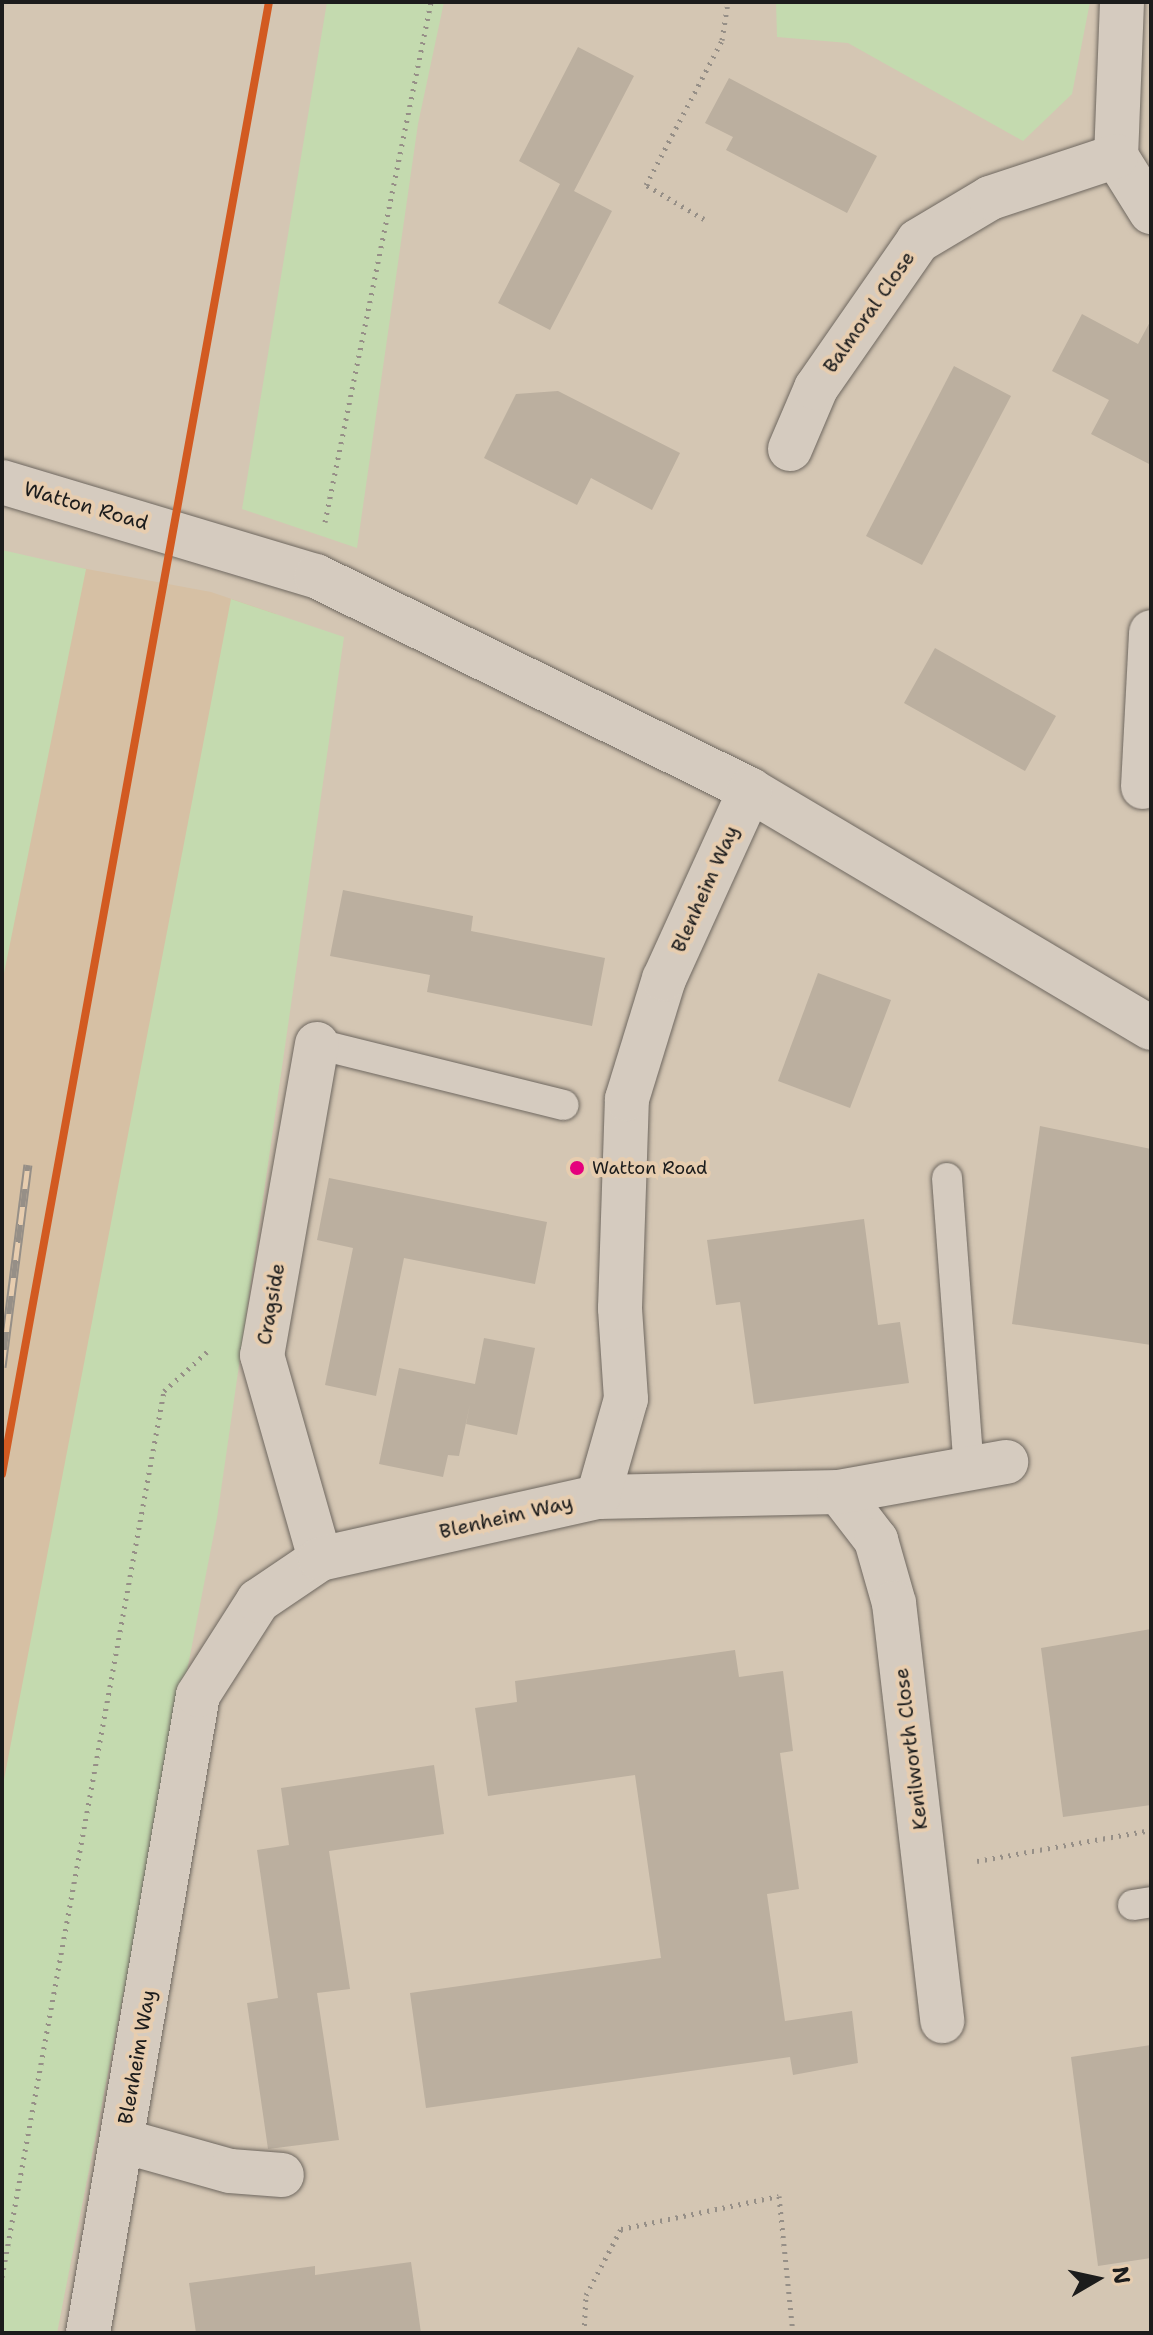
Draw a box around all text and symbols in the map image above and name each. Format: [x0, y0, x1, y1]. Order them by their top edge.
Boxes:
street label: Balmoral Close [818, 247, 920, 377]
street label: Watton Road [21, 477, 151, 535]
street label: Blenheim Way [666, 822, 744, 956]
place label: Watton Road [592, 1157, 708, 1179]
marker: Watton Road [569, 1160, 585, 1176]
street label: Cragside [252, 1261, 290, 1347]
street label: Blenheim Way [437, 1490, 575, 1544]
street label: Kenilworth Close [889, 1667, 933, 1831]
street label: Blenheim Way [113, 1988, 161, 2126]
north arrow [1057, 2239, 1137, 2319]
text: N [1106, 2264, 1137, 2286]

